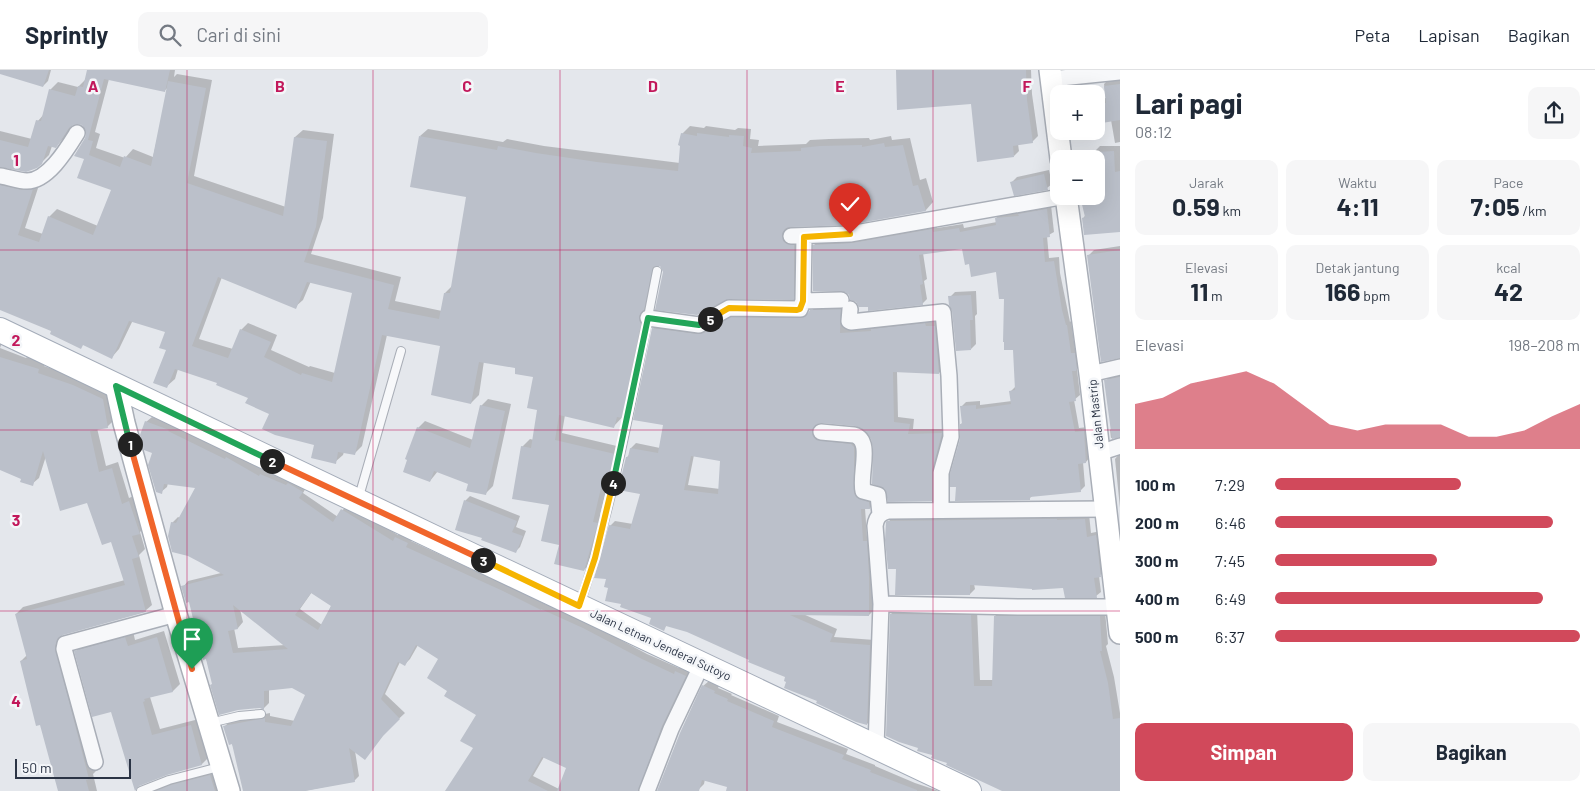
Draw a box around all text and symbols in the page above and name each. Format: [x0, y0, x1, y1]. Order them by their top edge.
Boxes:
search box [138, 12, 488, 57]
text: Sprintly [25, 20, 108, 49]
icon: search [156, 21, 184, 49]
text: Cari di sini [196, 23, 281, 46]
text: Peta [1355, 24, 1390, 46]
text: Lapisan [1418, 24, 1480, 46]
text: Bagikan [1508, 24, 1570, 46]
text: A [88, 76, 99, 95]
text: B [275, 76, 285, 95]
text: C [462, 76, 472, 95]
text: D [648, 76, 658, 95]
text: E [835, 76, 845, 95]
text: F [1023, 76, 1032, 95]
map controls [1050, 85, 1105, 205]
button: + [1050, 85, 1105, 140]
text: Lari pagi [1135, 86, 1243, 120]
button: share [1528, 87, 1580, 139]
text: 08:12 [1135, 122, 1172, 141]
text: 1 [13, 150, 19, 169]
button: − [1050, 150, 1105, 205]
text: Jarak [1189, 174, 1224, 191]
text: Waktu [1338, 174, 1377, 191]
text: Pace [1493, 174, 1524, 191]
pin [829, 183, 871, 234]
icon: check [836, 190, 864, 218]
text: 0.59 [1172, 191, 1220, 221]
text: 4:11 [1336, 191, 1379, 221]
text: 7:05 [1470, 191, 1520, 221]
text: km [1220, 202, 1241, 219]
text: /km [1520, 202, 1547, 219]
text: Elevasi [1185, 259, 1228, 276]
text: Detak jantung [1316, 259, 1399, 276]
text: kcal [1496, 259, 1521, 276]
text: 11 [1190, 276, 1208, 306]
text: 166 [1325, 276, 1360, 306]
text: 42 [1494, 276, 1523, 306]
text: m [1208, 287, 1223, 304]
text: bpm [1360, 287, 1390, 304]
pin: 5 [698, 306, 722, 332]
text: 5 [707, 311, 714, 328]
text: 2 [12, 330, 21, 349]
text: Elevasi [1135, 335, 1184, 354]
text: 198–208 m [1508, 335, 1580, 354]
street label: Jalan Mastrip [1084, 379, 1106, 449]
pin: 1 [118, 432, 142, 456]
text: 1 [128, 436, 133, 453]
pin: 2 [260, 448, 284, 474]
text: 2 [269, 453, 276, 470]
pin: 4 [600, 470, 626, 496]
text: 4 [609, 475, 618, 492]
text: 100 m [1135, 475, 1175, 494]
text: 7:29 [1215, 475, 1245, 494]
text: 3 [12, 510, 20, 529]
text: 200 m [1135, 513, 1179, 532]
text: 6:46 [1215, 513, 1246, 532]
pin: 3 [470, 548, 496, 572]
text: 300 m [1135, 551, 1178, 570]
text: 7:45 [1215, 551, 1245, 570]
text: 3 [480, 552, 487, 569]
text: 400 m [1135, 589, 1179, 608]
text: 6:49 [1215, 589, 1246, 608]
street label: Jalan Letnan Jenderal Sutoyo [588, 605, 734, 683]
pin [171, 618, 213, 669]
icon: arrive [178, 625, 206, 653]
text: 500 m [1135, 627, 1178, 646]
text: 6:37 [1215, 627, 1244, 646]
text: 4 [11, 691, 21, 710]
button: Simpan [1135, 723, 1353, 781]
button: Bagikan [1363, 723, 1580, 781]
scale bar [15, 756, 131, 779]
text: 50 m [22, 759, 51, 776]

